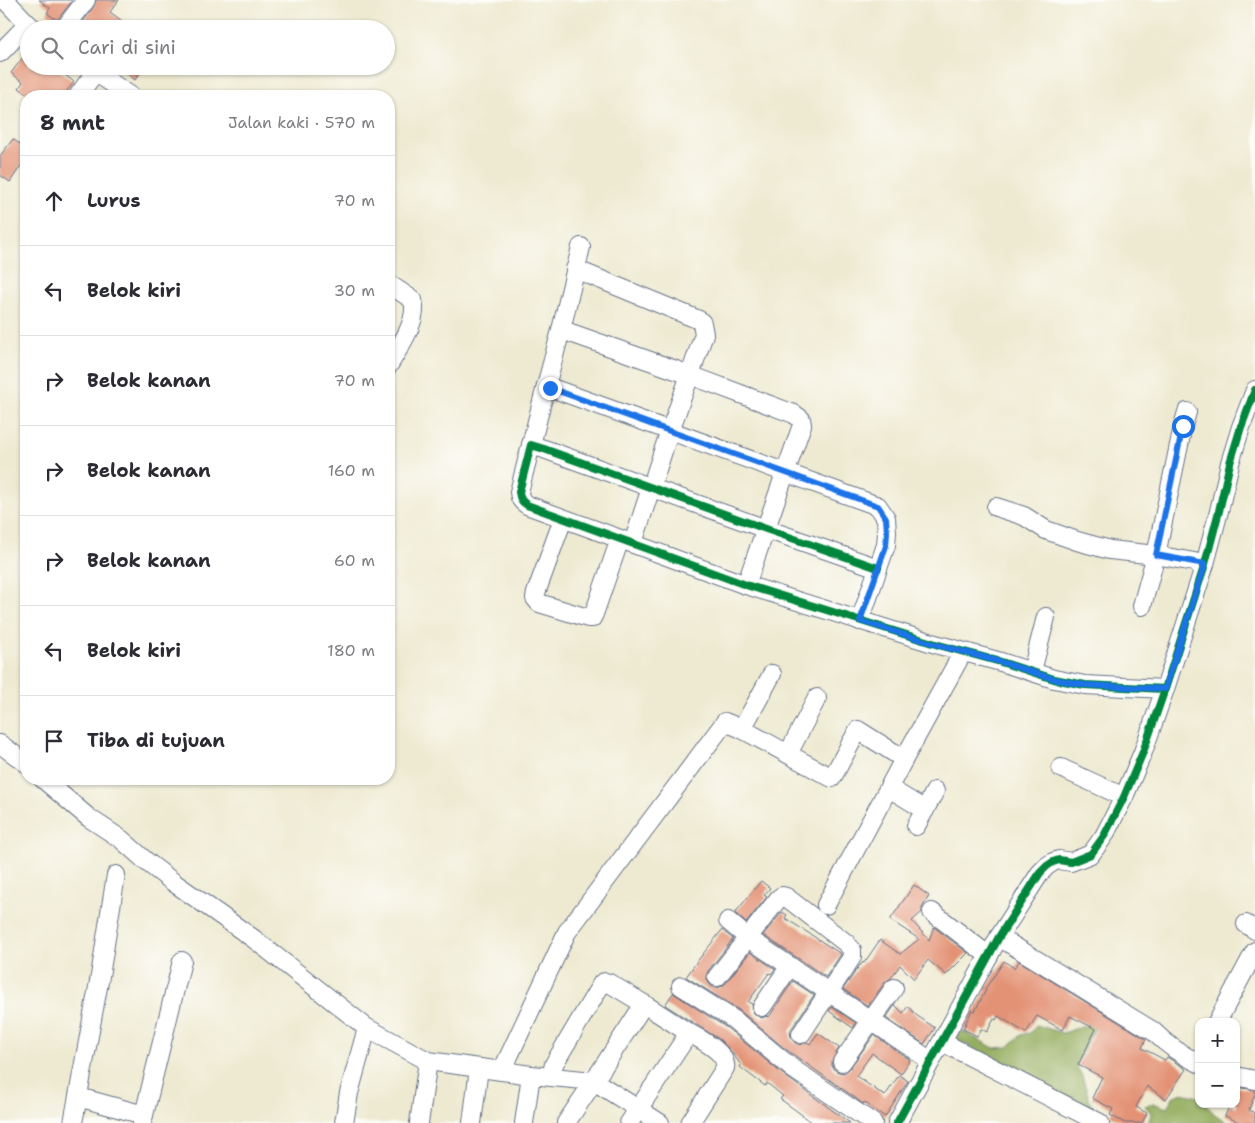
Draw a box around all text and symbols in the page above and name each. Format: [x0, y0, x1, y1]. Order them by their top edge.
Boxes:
search box [20, 20, 395, 75]
icon: search [38, 34, 66, 62]
text: Cari di sini [78, 35, 176, 60]
text: 8 mnt [40, 109, 105, 137]
text: Jalan kaki · 570 m [228, 112, 375, 133]
icon: ahead [40, 187, 68, 215]
text: Lurus [87, 188, 141, 213]
text: 70 m [334, 190, 375, 211]
icon: left [40, 277, 68, 305]
text: Belok kiri [87, 278, 181, 303]
text: 30 m [334, 280, 375, 301]
icon: right [40, 367, 68, 395]
text: Belok kanan [87, 368, 211, 393]
text: 70 m [334, 370, 375, 391]
route end [539, 377, 562, 400]
route start [1172, 415, 1195, 438]
icon: right [40, 457, 68, 485]
text: Belok kanan [87, 458, 211, 483]
text: 160 m [328, 460, 375, 481]
icon: right [40, 547, 68, 575]
text: Belok kanan [87, 548, 211, 573]
text: 60 m [334, 550, 375, 571]
icon: left [40, 637, 68, 665]
text: Belok kiri [87, 638, 181, 663]
text: 180 m [327, 640, 375, 661]
icon: arrive [40, 727, 68, 755]
text: Tiba di tujuan [87, 728, 225, 753]
map controls [1195, 1018, 1240, 1108]
button: + [1195, 1018, 1240, 1063]
button: − [1195, 1063, 1240, 1108]

